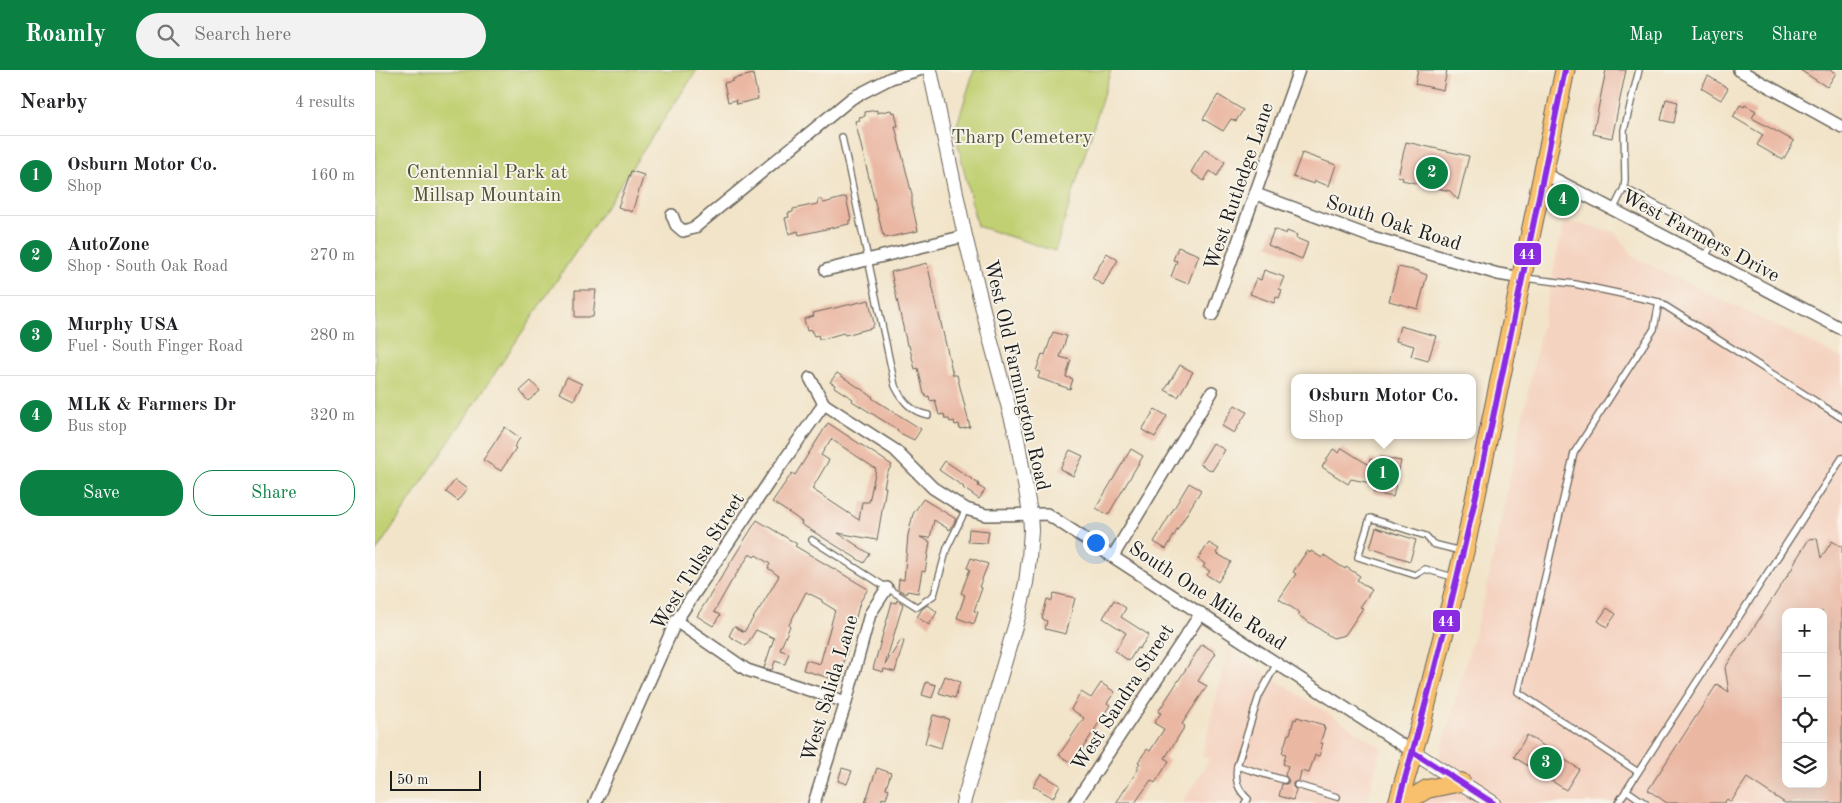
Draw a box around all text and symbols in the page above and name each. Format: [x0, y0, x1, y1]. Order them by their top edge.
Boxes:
search box [136, 13, 486, 58]
icon: search [154, 21, 182, 49]
text: Roamly [25, 23, 106, 47]
text: Search here [194, 26, 291, 45]
text: Map [1629, 26, 1663, 44]
text: Layers [1691, 26, 1743, 44]
text: Share [1771, 26, 1817, 44]
text: Nearby [20, 92, 88, 113]
text: 4 results [295, 95, 355, 111]
street label: West Rutledge Lane [1202, 100, 1278, 273]
park label: Tharp Cemetery [951, 128, 1093, 148]
pin: 2 [1416, 154, 1448, 192]
text: Osburn Motor Co. [67, 156, 217, 175]
park label: Centennial Park at Millsap Mountain [406, 163, 568, 206]
text: 1 [31, 168, 41, 184]
text: 160 m [310, 168, 355, 184]
text: Shop [67, 179, 102, 195]
pin: 4 [1547, 181, 1579, 219]
street label: West Farmers Drive [1618, 187, 1782, 287]
street label: South Oak Road [1323, 193, 1463, 255]
text: AutoZone [67, 236, 150, 255]
line badge: 44 [1513, 242, 1542, 266]
text: 2 [31, 248, 41, 264]
text: 270 m [310, 248, 355, 264]
text: 44 [1519, 248, 1535, 262]
street label: West Old Farmington Road [980, 258, 1052, 493]
text: Shop · South Oak Road [67, 259, 228, 275]
text: Murphy USA [67, 316, 179, 335]
text: 3 [31, 328, 41, 344]
text: 280 m [310, 328, 355, 344]
text: Fuel · South Finger Road [67, 339, 243, 355]
popup [1291, 374, 1476, 439]
text: Osburn Motor Co. [1308, 387, 1459, 406]
text: MLK & Farmers Dr [67, 396, 236, 415]
text: 4 [31, 408, 41, 424]
text: 320 m [310, 408, 355, 424]
text: Shop [1308, 410, 1343, 426]
text: Bus stop [67, 419, 127, 435]
pin: 1 [1367, 455, 1399, 493]
button: Save [20, 470, 183, 516]
button: Share [193, 470, 355, 516]
street label: West Tulsa Street [648, 490, 749, 634]
your location [1083, 530, 1109, 556]
street label: South One Mile Road [1125, 538, 1289, 655]
map controls [1782, 608, 1827, 788]
button: + [1782, 608, 1827, 653]
line badge: 44 [1432, 609, 1461, 633]
street label: West Salida Lane [799, 613, 863, 764]
text: 44 [1438, 615, 1454, 629]
street label: West Sandra Street [1069, 621, 1178, 775]
button: − [1782, 653, 1827, 698]
button: locate [1782, 698, 1827, 743]
button: layers [1782, 743, 1827, 788]
pin: 3 [1530, 744, 1562, 782]
scale bar [390, 768, 481, 791]
text: 50 m [397, 773, 428, 787]

